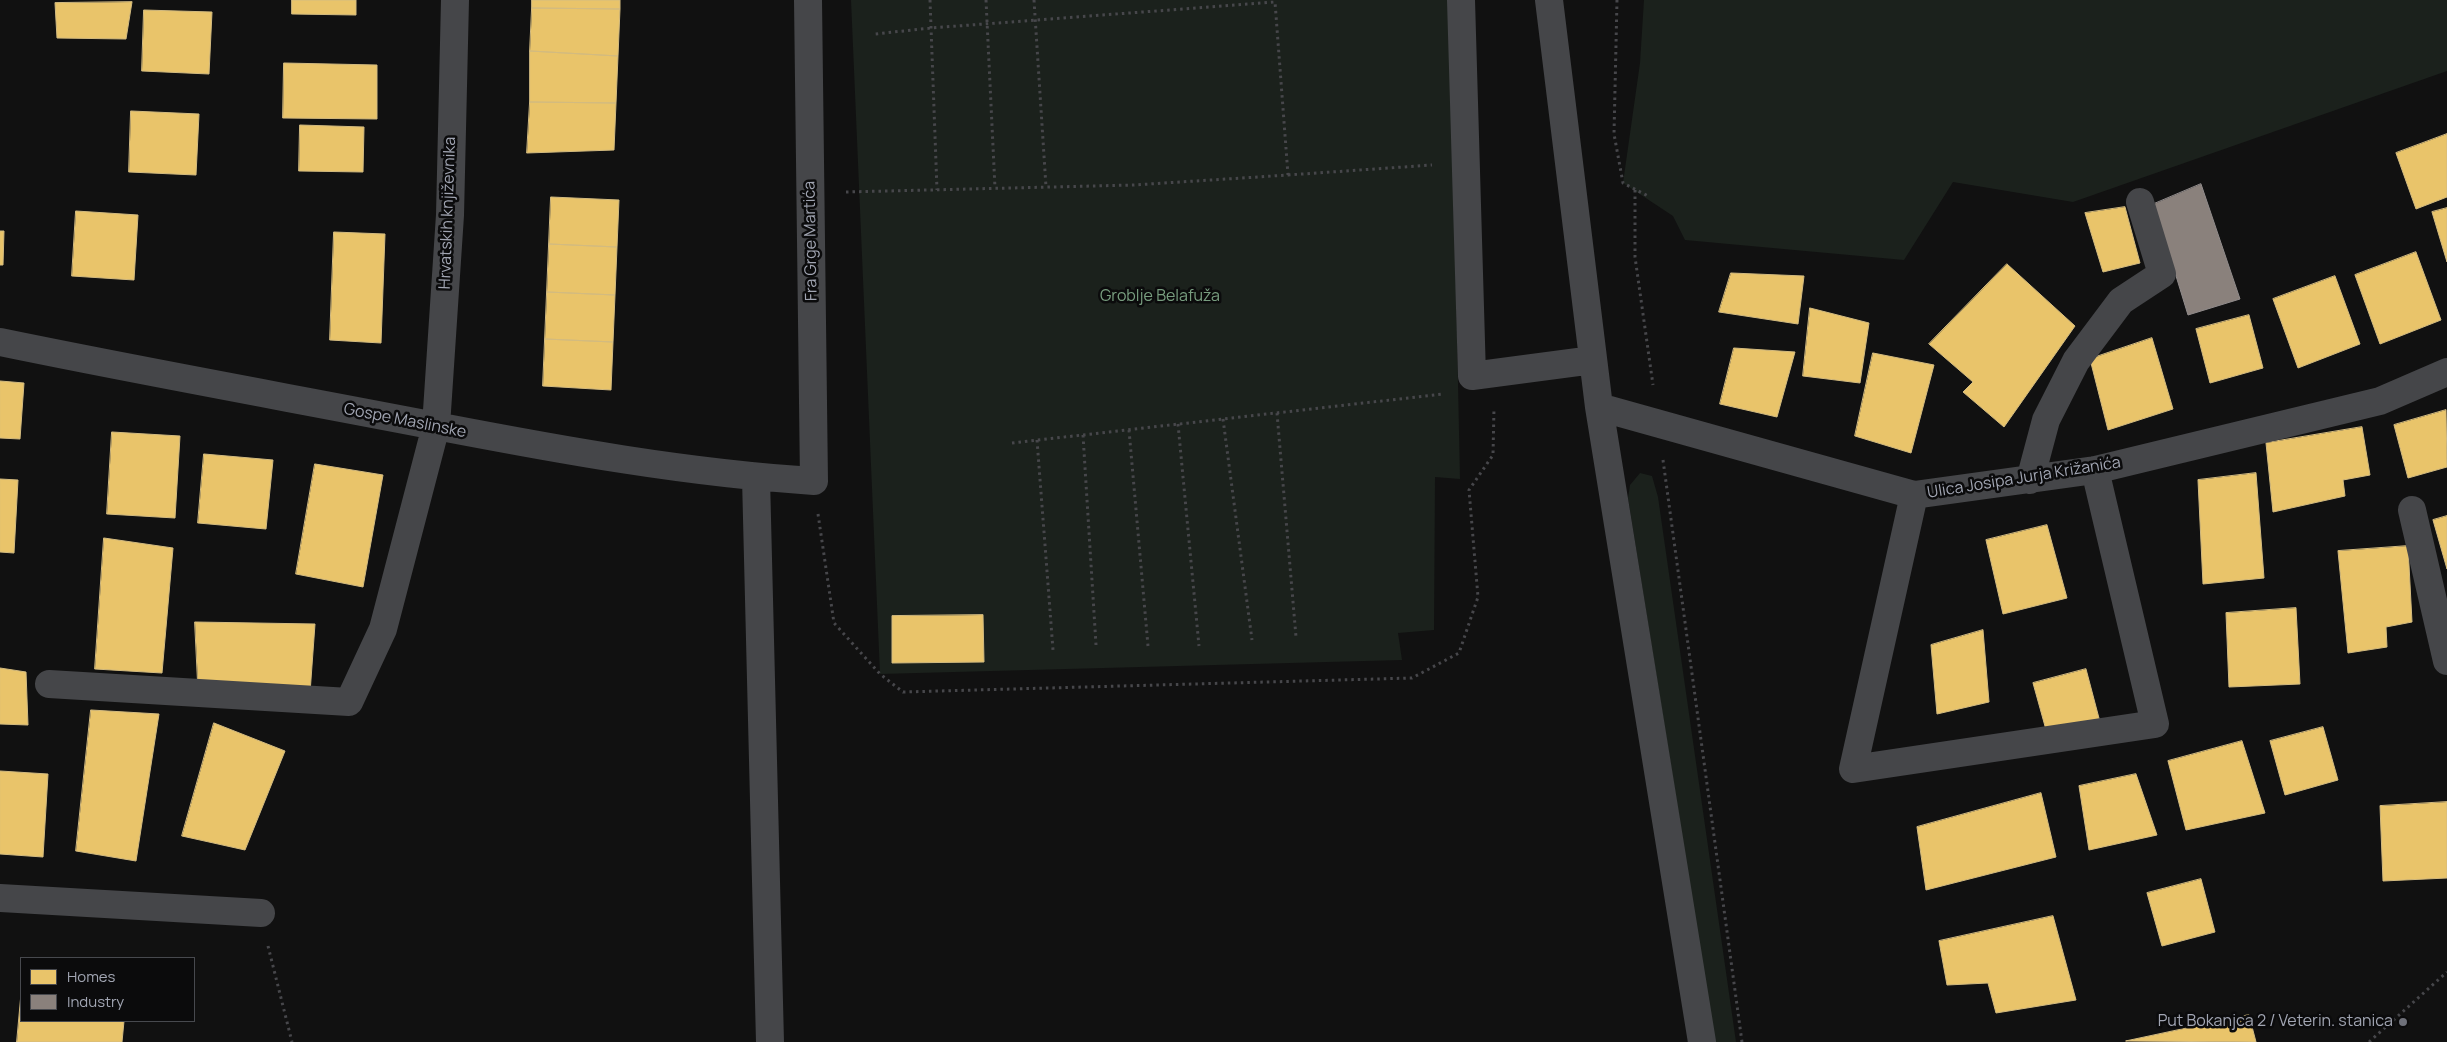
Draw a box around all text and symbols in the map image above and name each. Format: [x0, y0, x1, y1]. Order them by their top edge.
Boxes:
street label: Hrvatskih književnika [436, 136, 460, 290]
street label: Fra Grge Martića [800, 181, 822, 301]
park label: Groblje Belafuža [1100, 287, 1220, 307]
street label: Gospe Maslinske [342, 400, 468, 442]
street label: Ulica Josipa Jurja Križanića [1926, 453, 2122, 503]
legend [20, 957, 195, 1022]
text: Homes [67, 966, 115, 987]
text: Industry [67, 991, 124, 1012]
place label: Put Bokanjca 2 / Veterin. stanica [2158, 1012, 2393, 1032]
marker: Put Bokanjca 2 / Veterin. stanica [2397, 1016, 2409, 1028]

